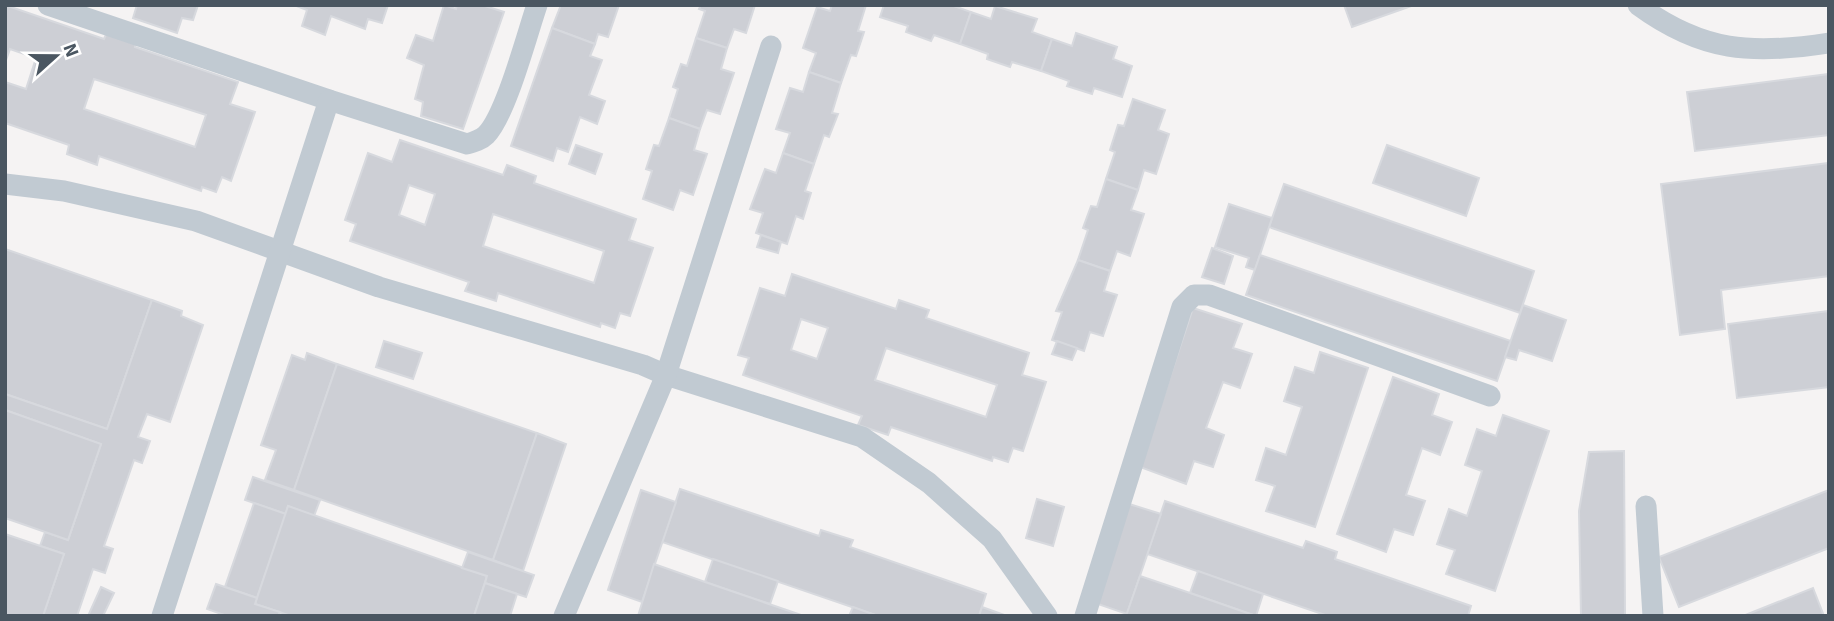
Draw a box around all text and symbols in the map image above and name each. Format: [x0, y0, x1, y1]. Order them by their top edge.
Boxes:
north arrow [21, 21, 91, 91]
text: N [56, 40, 85, 61]

